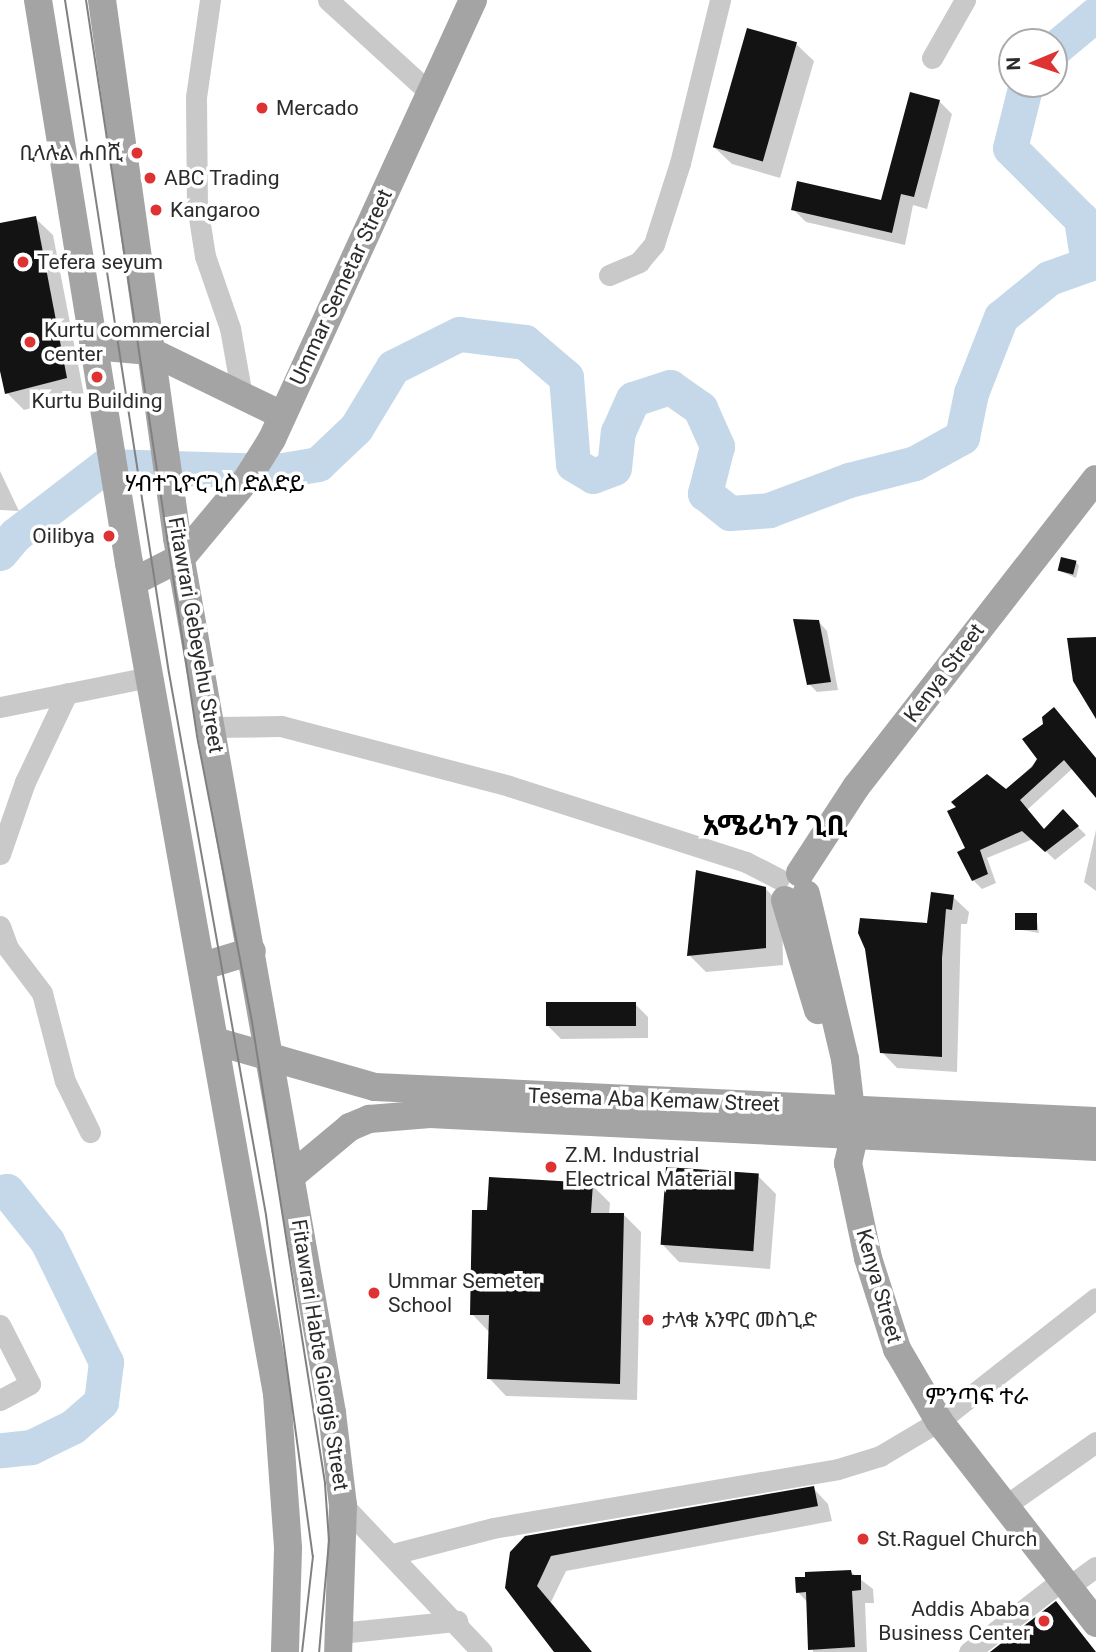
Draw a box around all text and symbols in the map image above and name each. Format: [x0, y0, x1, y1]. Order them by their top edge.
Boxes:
north arrow [998, 28, 1068, 98]
text: N [1002, 57, 1025, 71]
place label: Mercado [276, 95, 359, 121]
marker: Mercado [254, 100, 270, 116]
place label: ቢላሉል ሐበሺ [20, 140, 123, 166]
marker: ቢላሉል ሐበሺ [129, 145, 145, 161]
place label: ABC Trading [164, 165, 280, 191]
marker: ABC Trading [142, 170, 158, 186]
street label: Ummar Semetar Street [284, 185, 398, 389]
place label: Kangaroo [170, 197, 260, 223]
marker: Kangaroo [148, 202, 164, 218]
place label: Tefera seyum [37, 249, 163, 275]
marker: Tefera seyum [15, 254, 31, 270]
place label: Kurtu commercial center [44, 317, 210, 367]
marker: Kurtu commercial center [22, 334, 38, 350]
marker: Kurtu Building [89, 369, 105, 385]
place label: Kurtu Building [31, 388, 163, 414]
district label: ሃብተጊዮርጊስ ድልድይ [125, 470, 305, 498]
street label: Fitawrari Gebeyehu Street [163, 515, 229, 755]
place label: Oilibya [32, 523, 95, 549]
marker: Oilibya [101, 528, 117, 544]
street label: Kenya Street [899, 619, 989, 727]
district label: አሜሪካን ጊቢ [702, 809, 848, 843]
street label: Tesema Aba Kemaw Street [528, 1083, 780, 1117]
place label: Z.M. Industrial Electrical Material [565, 1142, 733, 1192]
marker: Z.M. Industrial Electrical Material [543, 1159, 559, 1175]
street label: Fitawrari Habte Giorgis Street [286, 1218, 354, 1492]
street label: Kenya Street [851, 1226, 907, 1346]
place label: Ummar Semeter School [388, 1268, 540, 1318]
marker: Ummar Semeter School [366, 1285, 382, 1301]
place label: ታላቁ አንዋር መስጊድ [662, 1307, 817, 1333]
marker: ታላቁ አንዋር መስጊድ [640, 1312, 656, 1328]
district label: ምንጣፍ ተራ [926, 1383, 1028, 1411]
place label: St.Raguel Church [877, 1526, 1037, 1552]
marker: St.Raguel Church [855, 1531, 871, 1547]
place label: Addis Ababa Business Center [878, 1596, 1030, 1646]
marker: Addis Ababa Business Center [1036, 1613, 1052, 1629]

